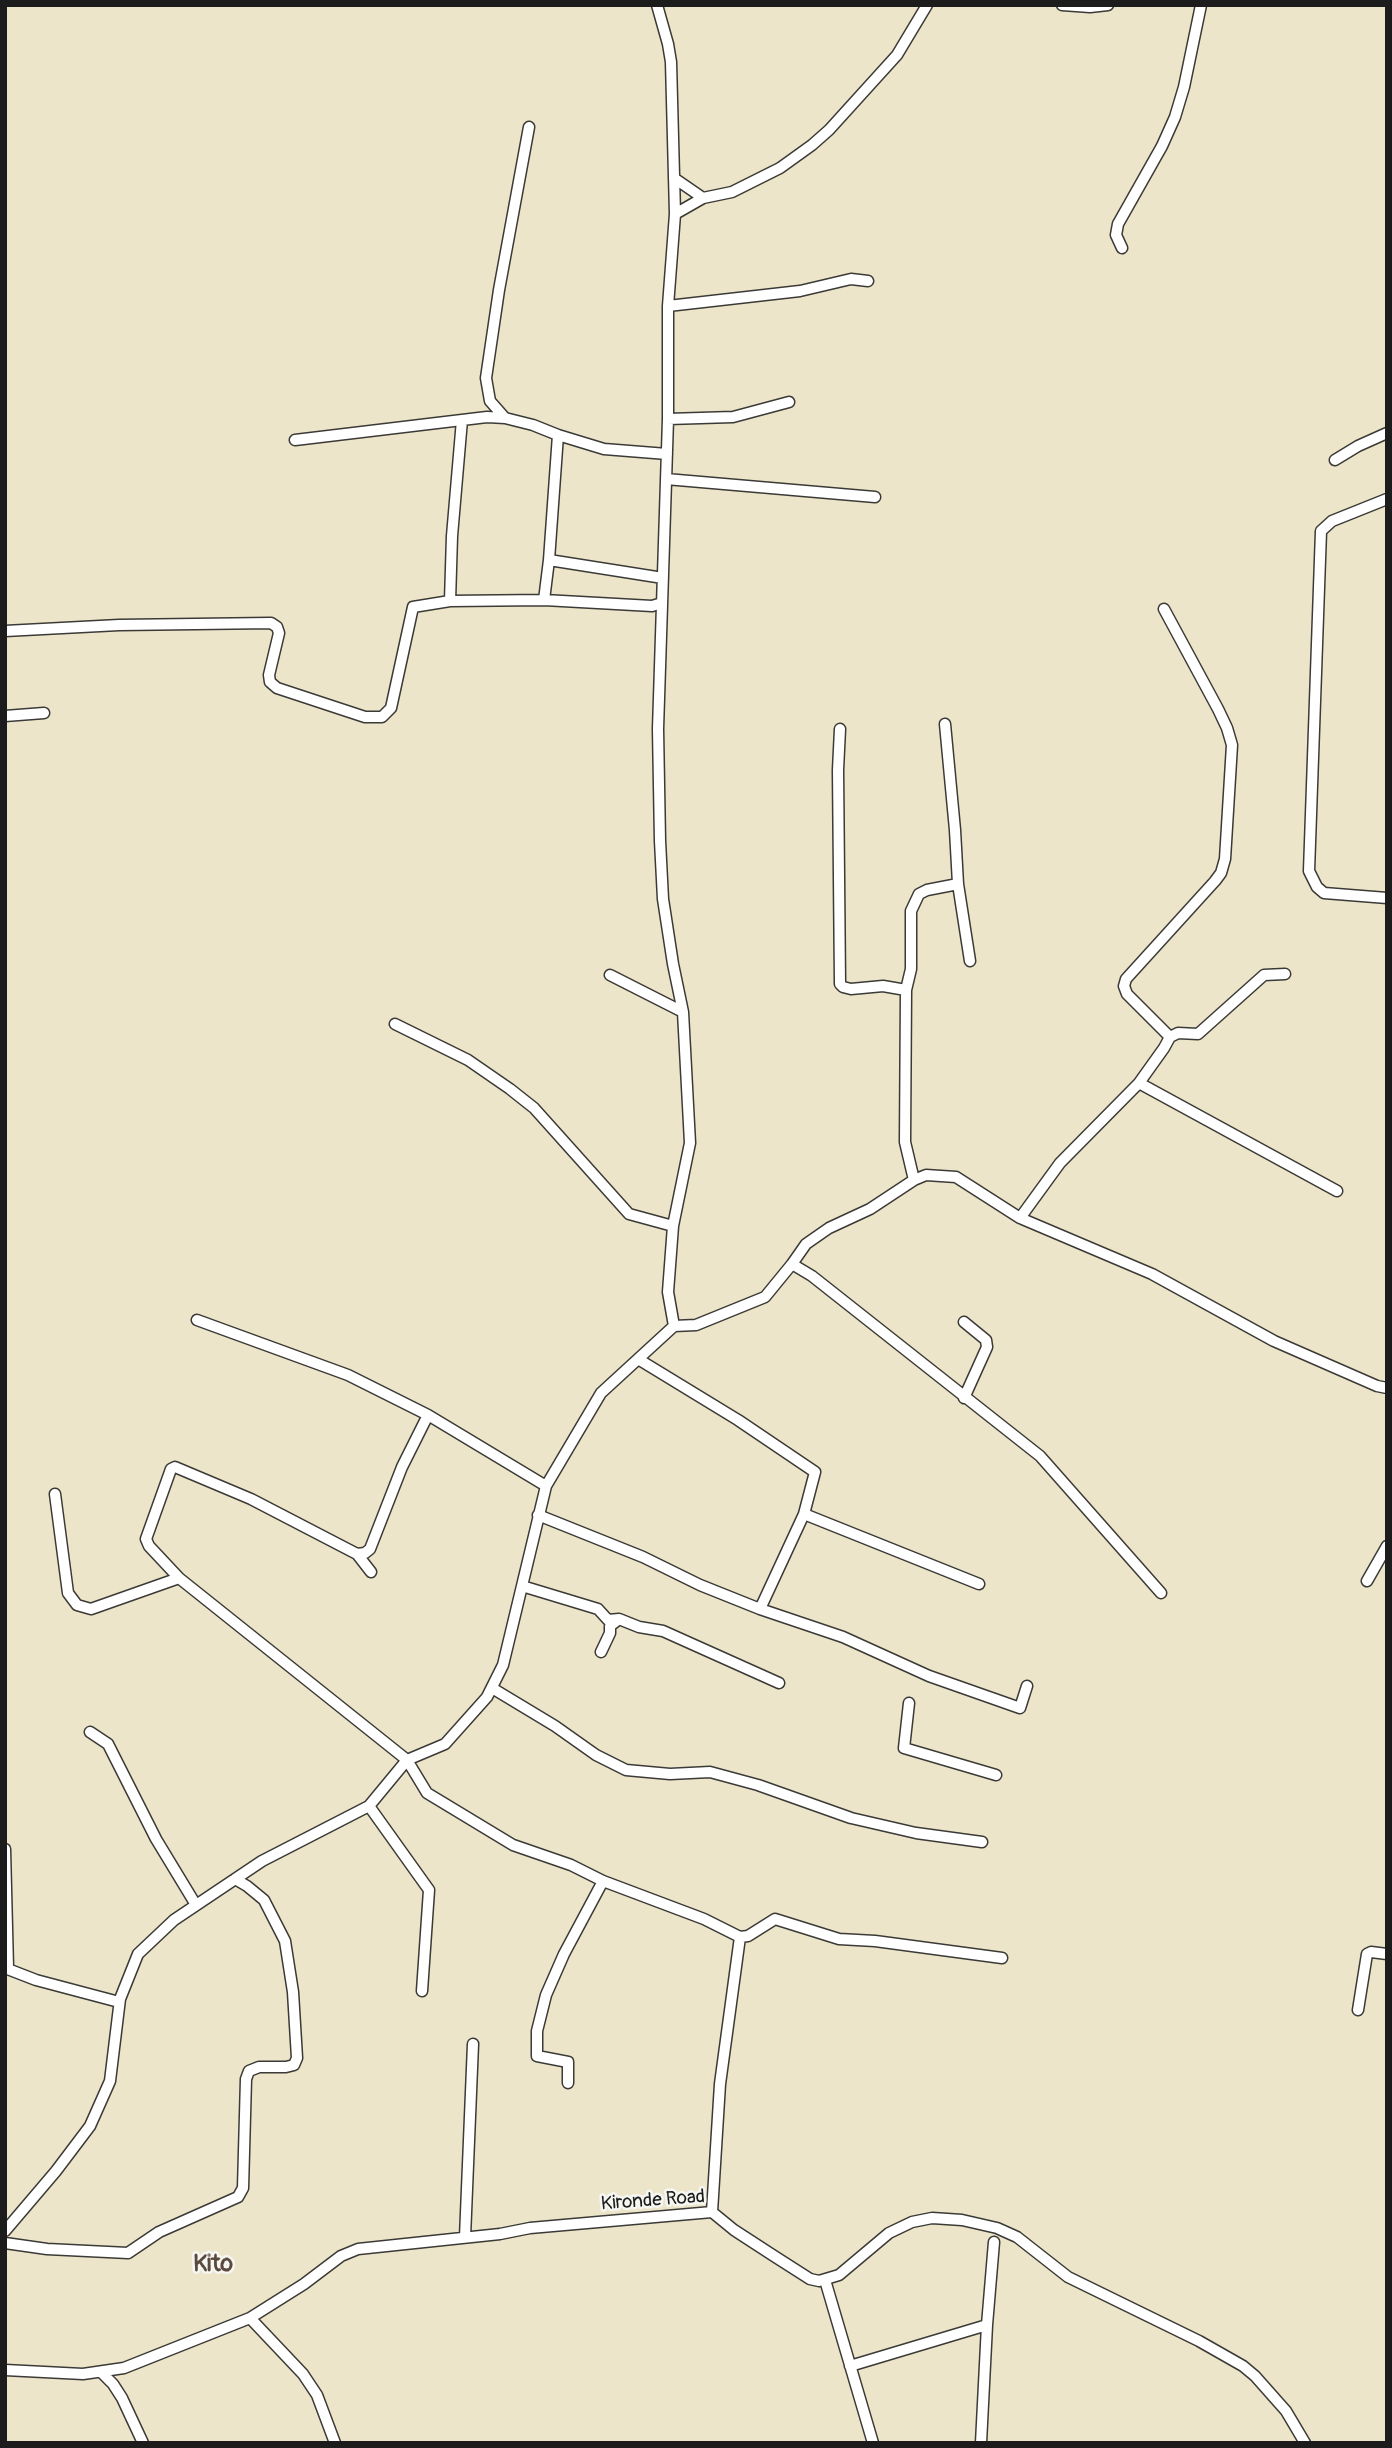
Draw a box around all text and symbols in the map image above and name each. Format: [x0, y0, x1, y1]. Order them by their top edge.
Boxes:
street label: Kironde Road [600, 2186, 706, 2216]
district label: Kito [193, 2251, 233, 2279]

